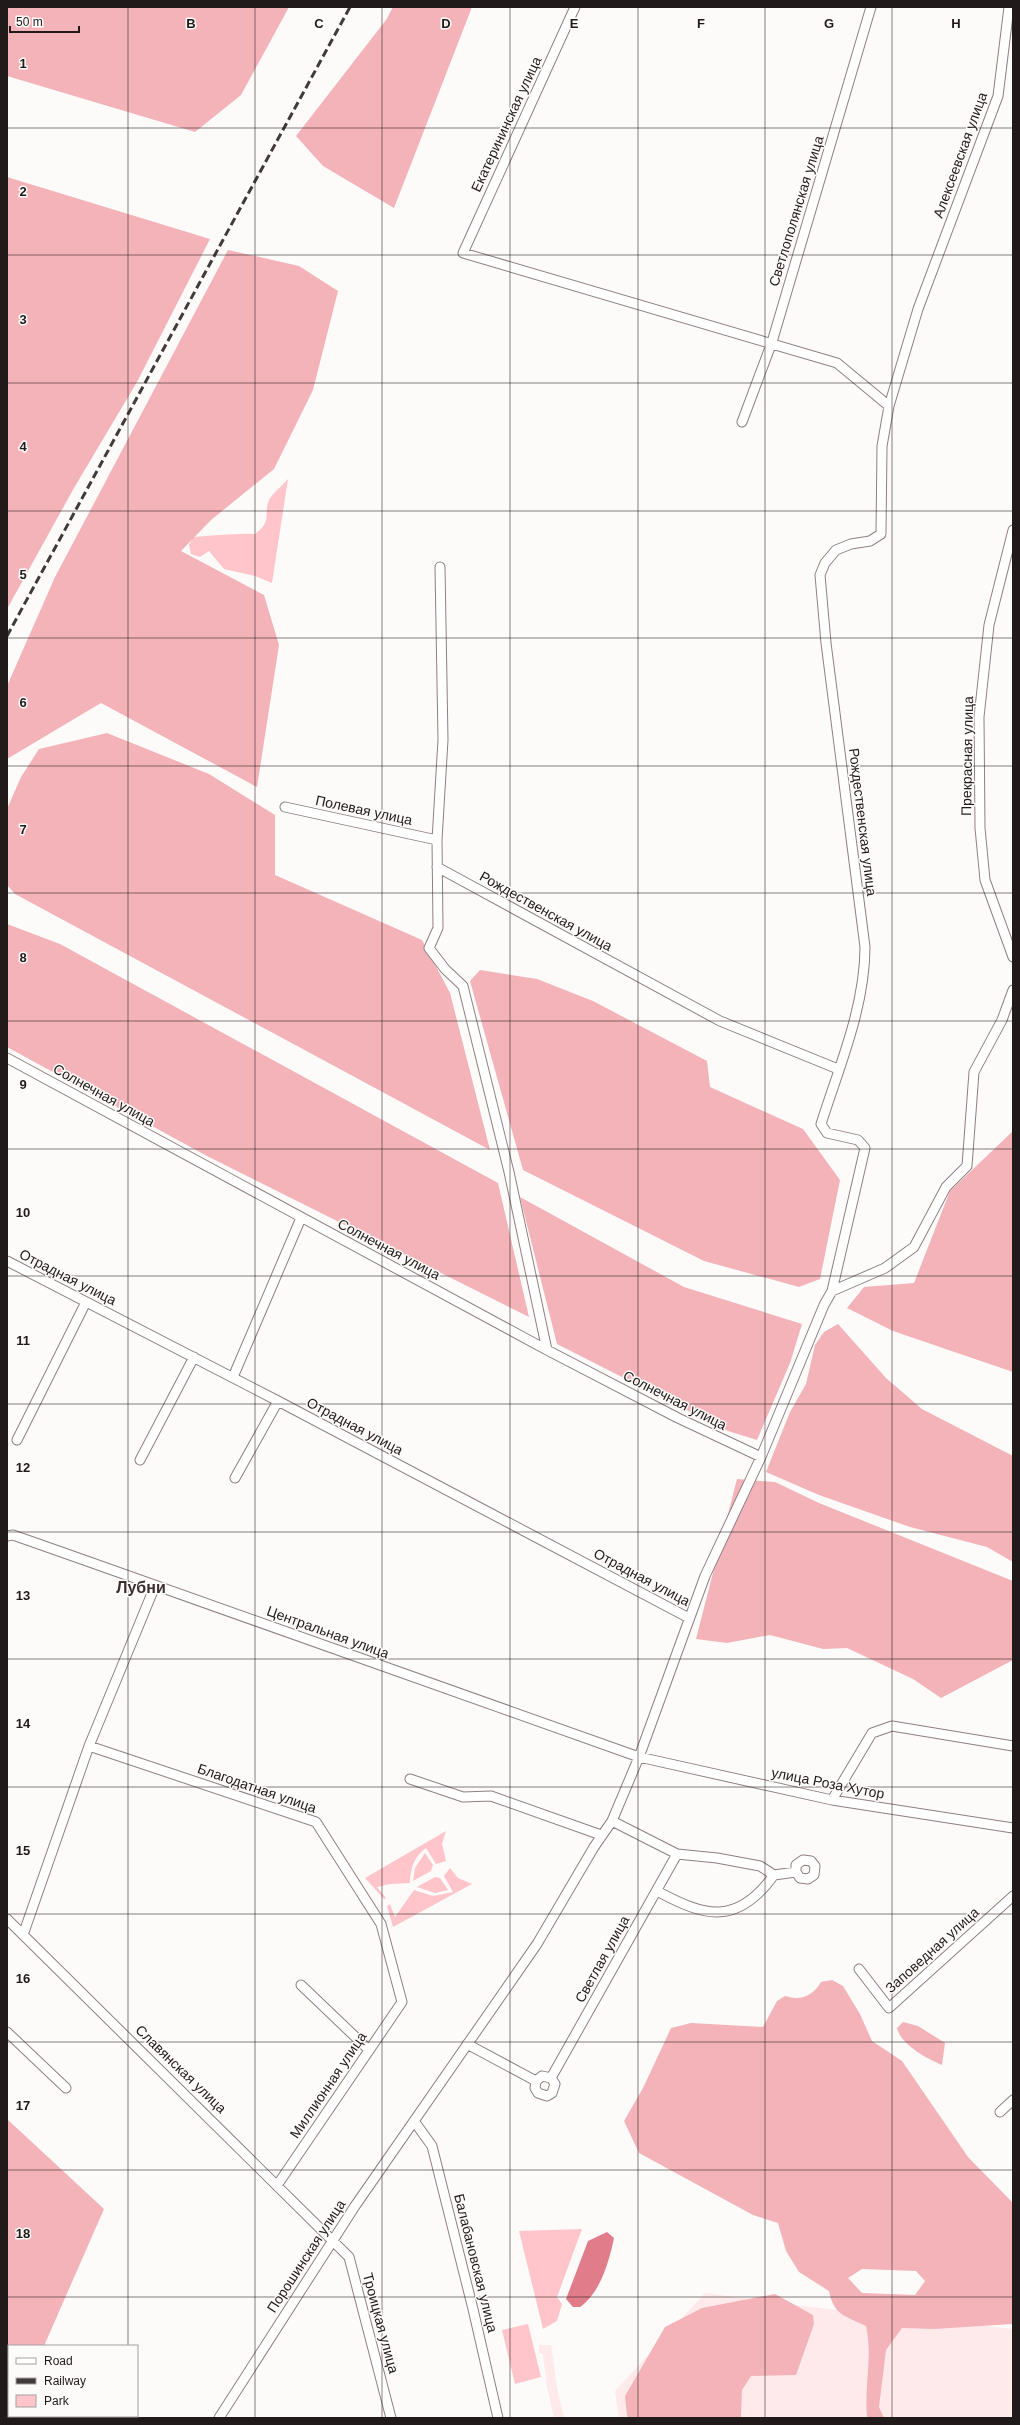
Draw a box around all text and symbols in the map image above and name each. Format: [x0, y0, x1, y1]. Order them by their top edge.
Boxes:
scale bar [10, 8, 79, 34]
text: 50 m [16, 15, 43, 29]
text: B [186, 16, 196, 31]
text: C [314, 16, 324, 31]
text: D [441, 16, 451, 31]
text: E [570, 16, 579, 31]
text: F [697, 16, 705, 31]
text: G [824, 16, 834, 31]
text: H [951, 16, 961, 31]
street label: Екатерининская улица [468, 54, 544, 194]
text: 1 [19, 56, 27, 71]
street label: Алексеевская улица [930, 90, 990, 220]
street label: Светлополянская улица [765, 134, 827, 288]
text: 2 [19, 184, 27, 199]
text: 3 [19, 312, 27, 327]
text: 4 [19, 439, 27, 454]
text: 5 [19, 567, 27, 582]
text: 6 [19, 695, 27, 710]
street label: Прекрасная улица [958, 696, 976, 816]
street label: Рождественская улица [846, 747, 880, 897]
street label: Полевая улица [314, 792, 414, 828]
text: 7 [19, 822, 27, 837]
street label: Рождественская улица [477, 868, 615, 954]
text: 8 [19, 950, 27, 965]
street label: Солнечная улица [50, 1060, 158, 1130]
text: 9 [19, 1077, 27, 1092]
text: 10 [16, 1205, 30, 1220]
street label: Солнечная улица [335, 1215, 443, 1283]
street label: Отрадная улица [17, 1246, 119, 1308]
text: 11 [16, 1333, 30, 1348]
street label: Солнечная улица [621, 1367, 729, 1433]
street label: Отрадная улица [304, 1394, 406, 1458]
text: 12 [16, 1460, 30, 1475]
street label: Отрадная улица [591, 1545, 693, 1609]
district label: Лубни [116, 1579, 166, 1596]
text: 13 [16, 1588, 30, 1603]
street label: Центральная улица [265, 1602, 391, 1662]
text: 14 [16, 1716, 31, 1731]
street label: Благодатная улица [195, 1760, 319, 1816]
street label: улица Роза Хутор [770, 1764, 886, 1802]
text: 15 [16, 1843, 30, 1858]
street label: Заповедная улица [882, 1904, 982, 1996]
street label: Светлая улица [572, 1913, 633, 2005]
text: 16 [16, 1971, 30, 1986]
street label: Славянская улица [132, 2022, 230, 2117]
street label: Миллионная улица [287, 2029, 370, 2141]
text: 17 [16, 2098, 30, 2113]
street label: Балабановская улица [451, 2192, 501, 2334]
street label: Порошинская улица [264, 2196, 349, 2315]
text: 18 [16, 2226, 30, 2241]
street label: Троицкая улица [360, 2271, 402, 2375]
legend [8, 2345, 138, 2417]
text: Road [44, 2354, 73, 2368]
text: Railway [44, 2374, 86, 2388]
text: Park [44, 2394, 70, 2408]

